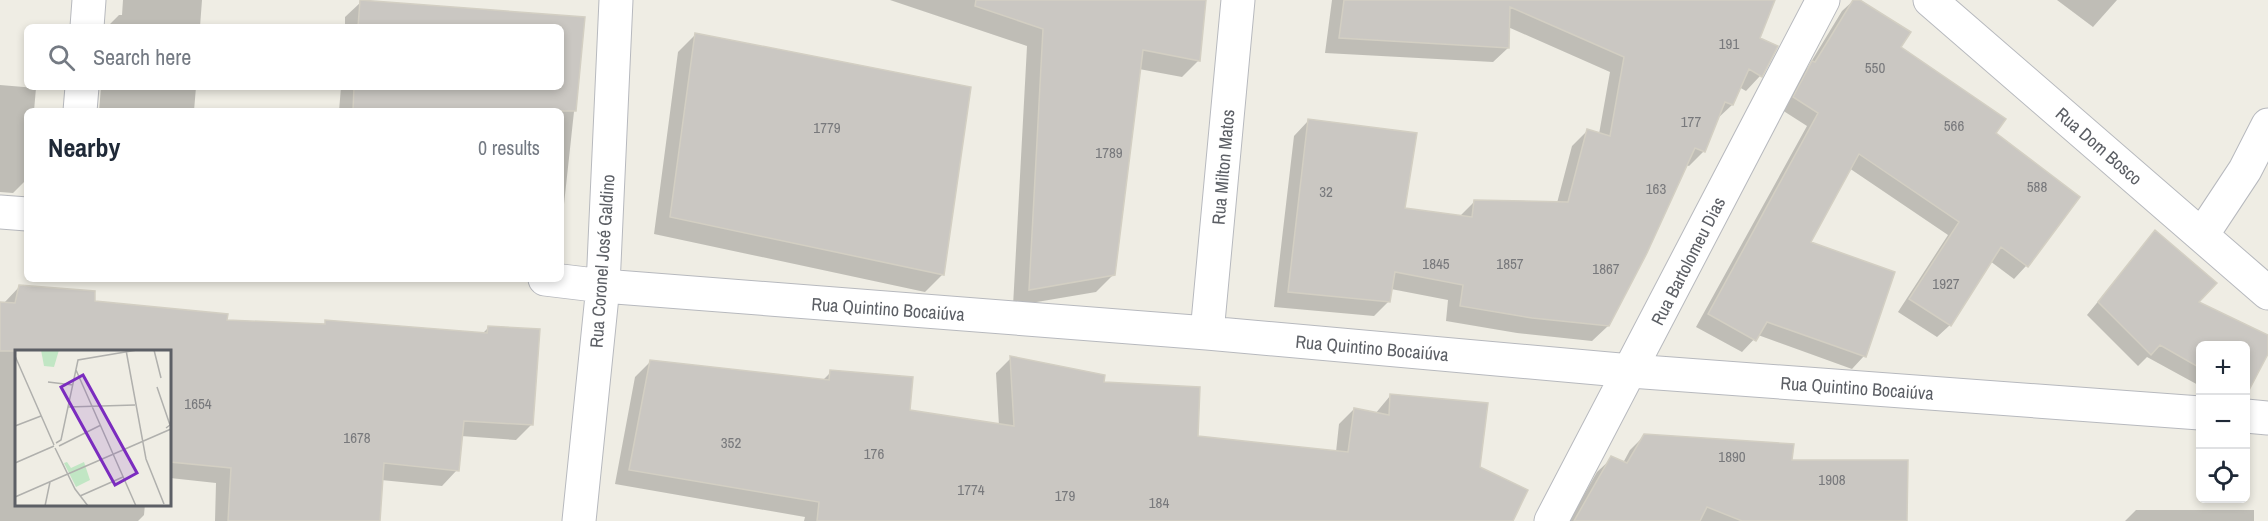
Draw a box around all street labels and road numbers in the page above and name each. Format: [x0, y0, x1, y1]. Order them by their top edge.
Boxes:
street label: Rua Dom Bosco [2050, 101, 2148, 191]
street label: Rua Milton Matos [1206, 108, 1240, 226]
street label: Rua Coronel José Galdino [583, 173, 621, 349]
street label: Rua Bartolomeu Dias [1645, 192, 1731, 330]
street label: Rua Quintino Bocaiúva [811, 291, 965, 327]
street label: Rua Quintino Bocaiúva [1294, 329, 1450, 367]
street label: Rua Quintino Bocaiúva [1780, 370, 1934, 406]

